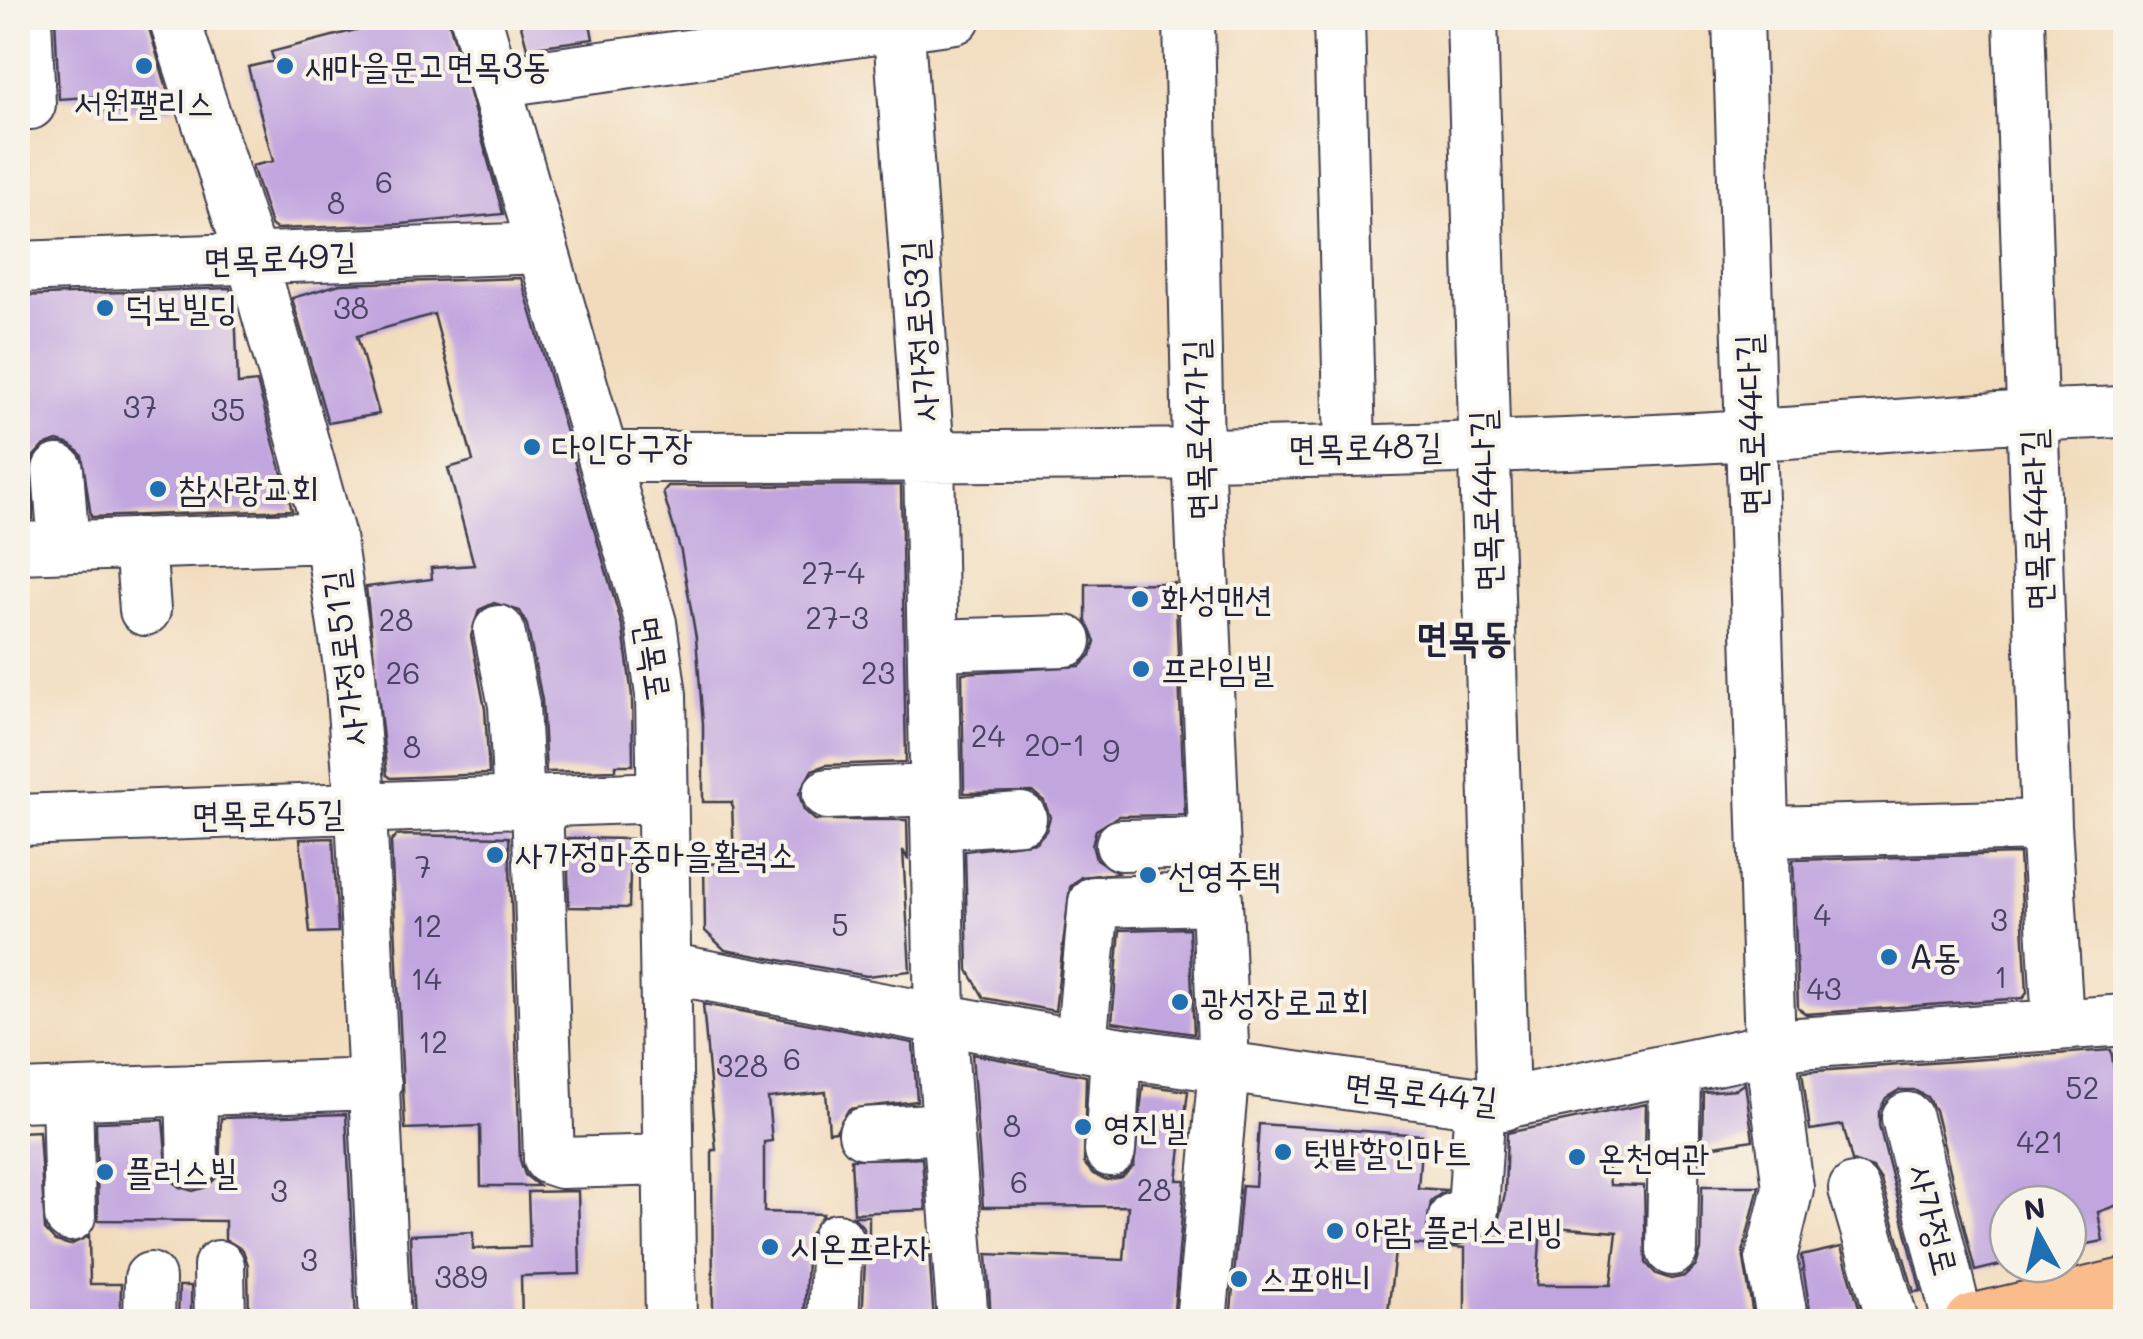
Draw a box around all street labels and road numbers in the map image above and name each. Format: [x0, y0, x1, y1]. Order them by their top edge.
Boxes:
street label: 면목로49길 [202, 230, 358, 282]
street label: 사가정로53길 [889, 239, 947, 423]
street label: 면목로44다길 [1723, 333, 1775, 517]
street label: 면목로44가길 [1170, 338, 1222, 522]
street label: 면목로44나길 [1457, 409, 1509, 593]
street label: 면목로48길 [1287, 421, 1443, 469]
street label: 면목로44라길 [2008, 428, 2060, 612]
street label: 사가정로51길 [309, 568, 377, 749]
street label: 면목로 [626, 612, 684, 703]
street label: 면목로45길 [191, 788, 345, 836]
street label: 면목로44길 [1342, 1060, 1500, 1122]
street label: 사가정로 [1899, 1159, 1971, 1280]

